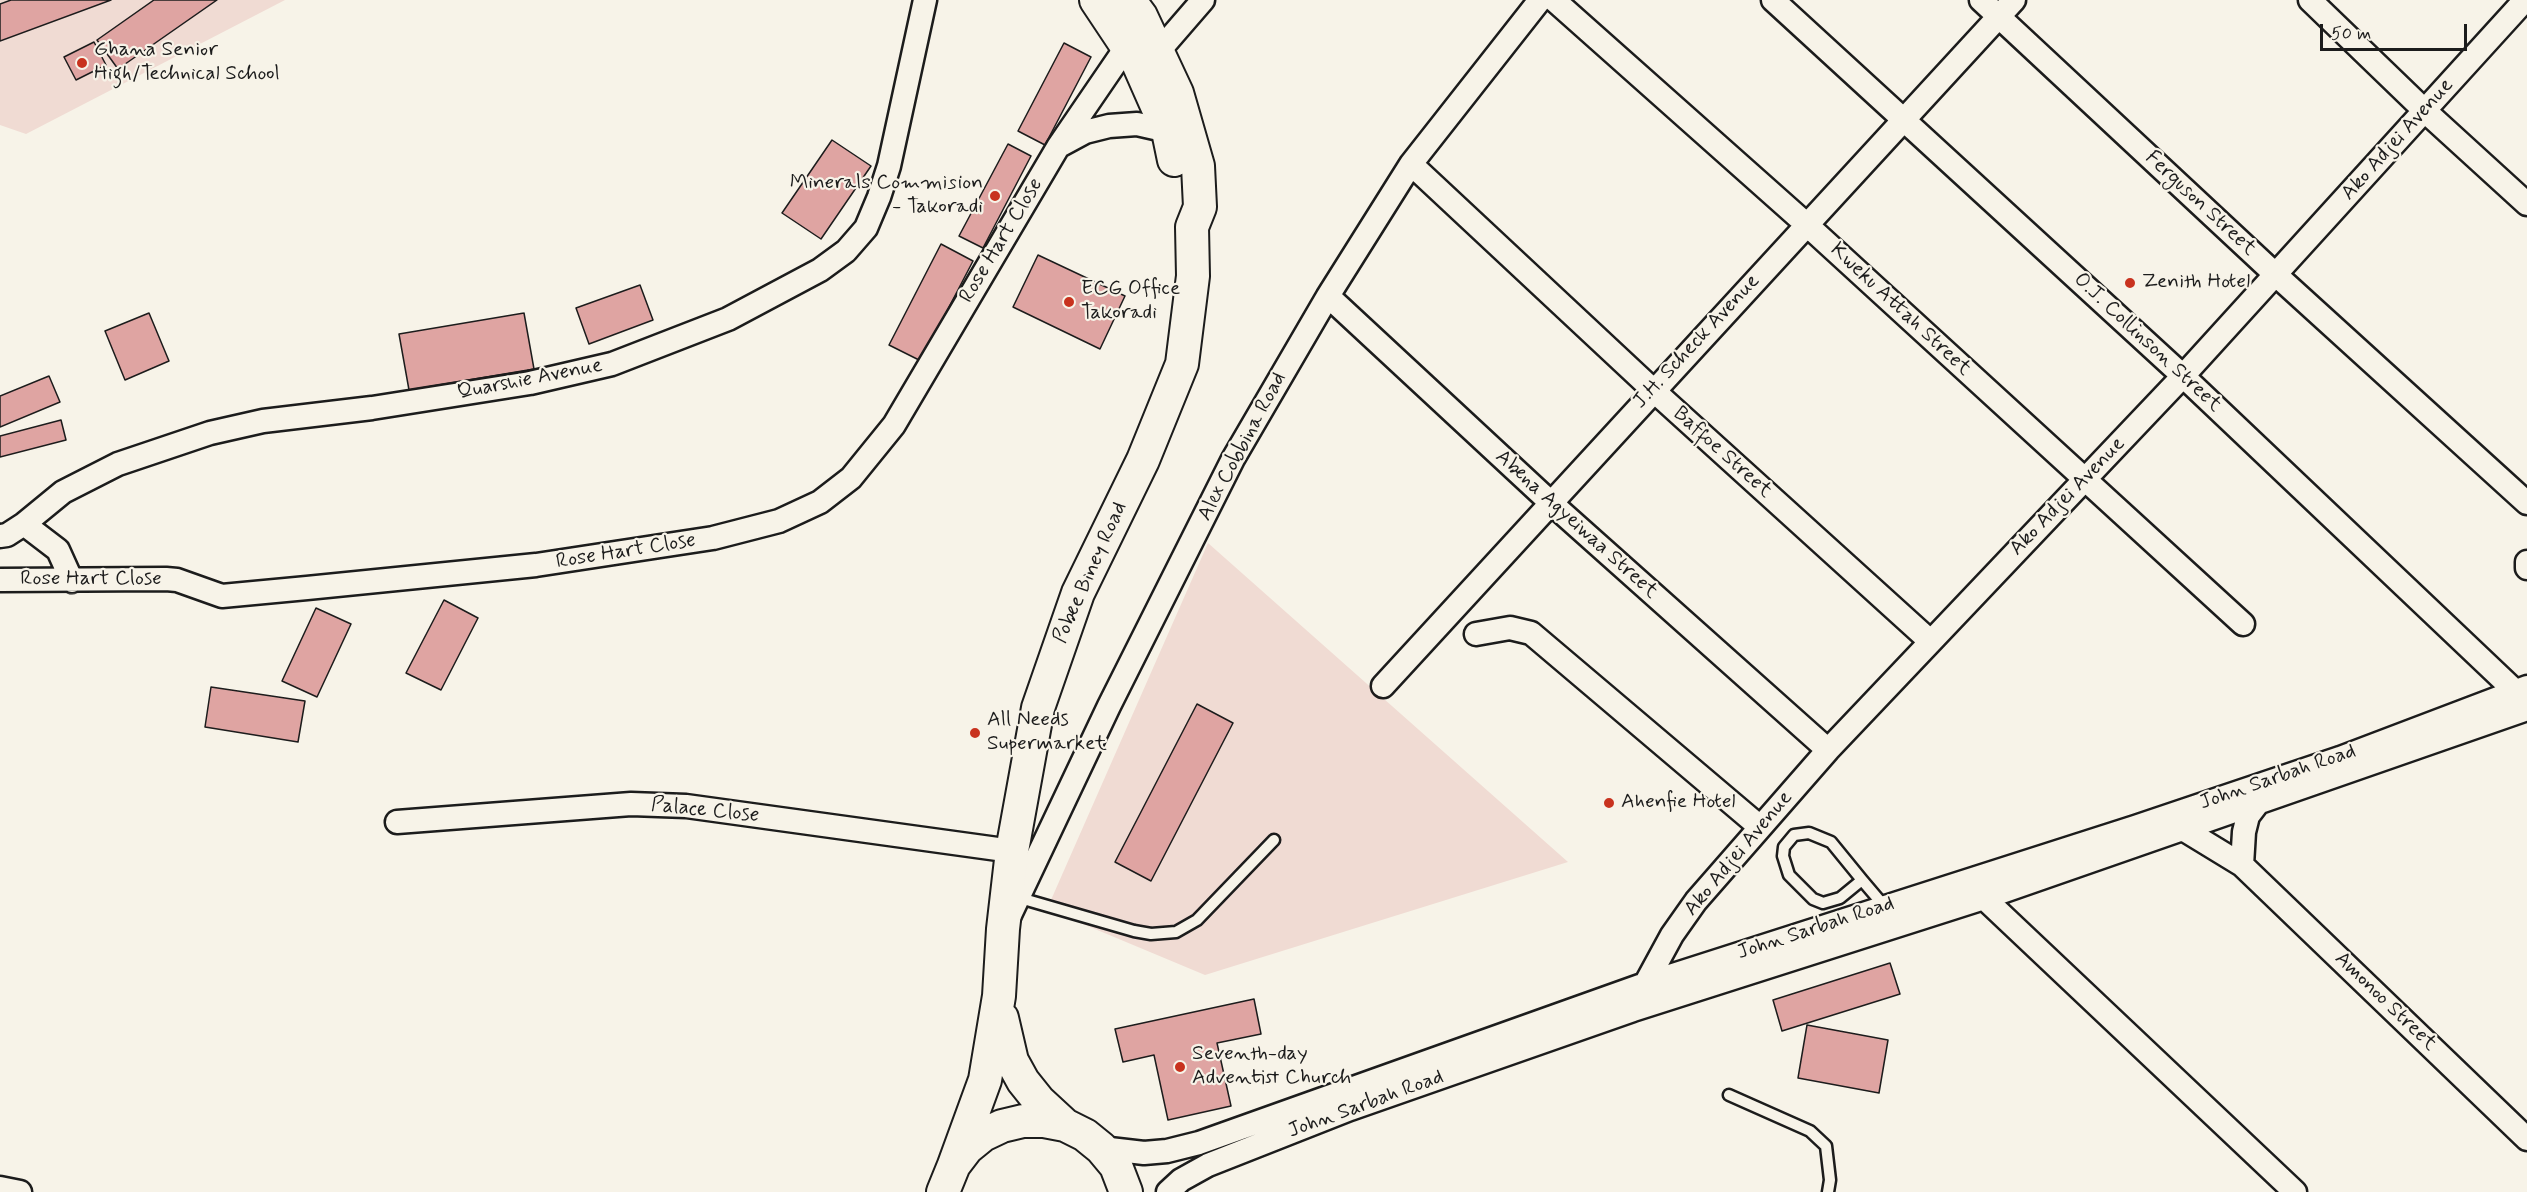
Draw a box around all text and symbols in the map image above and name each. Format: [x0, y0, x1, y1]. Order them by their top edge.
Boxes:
scale bar [2323, 12, 2470, 50]
text: 50 m [2331, 22, 2371, 46]
place label: Ghana Senior High/Technical School [94, 38, 280, 88]
marker: Ghana Senior High/Technical School [75, 56, 89, 70]
street label: Ako Adjei Avenue [2337, 74, 2459, 206]
street label: Ferguson Street [2139, 146, 2261, 262]
place label: Minerals Commision - Takoradi [790, 171, 983, 221]
street label: Rose Hart Close [955, 174, 1049, 308]
marker: Minerals Commision - Takoradi [988, 189, 1002, 203]
street label: Kweku Attah Street [1824, 238, 1976, 382]
street label: O.J. Collinson Street [2068, 268, 2226, 418]
street label: J.H. Scheck Avenue [1628, 270, 1766, 414]
place label: Zenith Hotel [2142, 270, 2250, 296]
marker: Zenith Hotel [2123, 276, 2137, 290]
place label: ECG Office Takoradi [1081, 277, 1180, 327]
marker: ECG Office Takoradi [1062, 295, 1076, 309]
street label: Quarshie Avenue [455, 354, 605, 406]
street label: Alex Cobbina Road [1193, 368, 1293, 526]
street label: Baffoe Street [1667, 402, 1777, 504]
street label: Ako Adjei Avenue [2005, 432, 2131, 562]
street label: Abena Agyeiwaa Street [1489, 445, 1663, 605]
street label: Pobee Biney Road [1049, 498, 1133, 648]
street label: Rose Hart Close [554, 529, 698, 575]
street label: Rose Hart Close [20, 567, 162, 593]
place label: All Needs Supermarket [987, 708, 1107, 758]
marker: All Needs Supermarket [968, 726, 982, 740]
street label: John Sarbah Road [2197, 739, 2359, 817]
street label: Ako Adjei Avenue [1679, 786, 1799, 922]
place label: Ahenfie Hotel [1621, 790, 1736, 816]
street label: Palace Close [650, 793, 760, 829]
marker: Ahenfie Hotel [1602, 796, 1616, 810]
street label: John Sarbah Road [1734, 892, 1898, 966]
street label: Amonoo Street [2329, 947, 2441, 1057]
place label: Seventh-day Adventist Church [1192, 1042, 1351, 1092]
marker: Seventh-day Adventist Church [1173, 1060, 1187, 1074]
street label: John Sarbah Road [1285, 1065, 1447, 1145]

